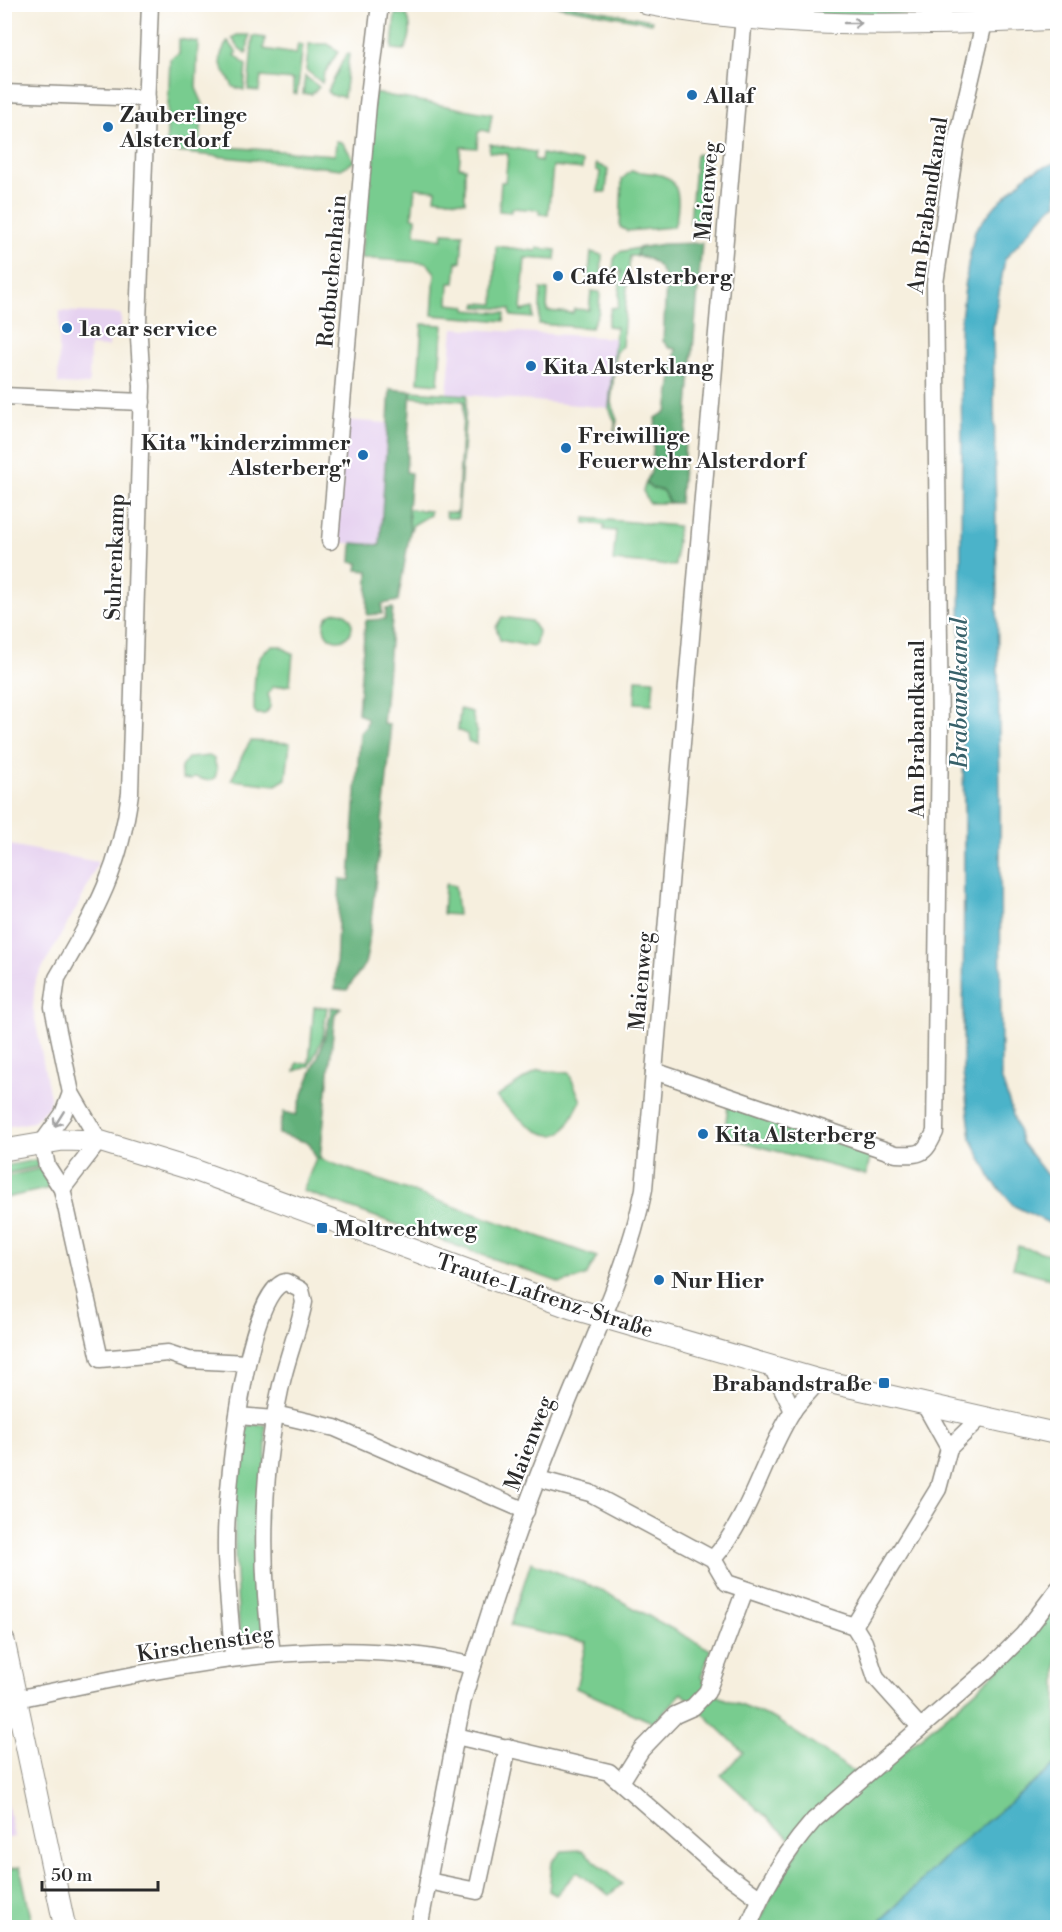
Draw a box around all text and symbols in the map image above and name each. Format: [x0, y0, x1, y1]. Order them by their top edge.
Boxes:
one-way arrow [843, 17, 863, 29]
place label: Allaf [703, 83, 757, 110]
marker: Allaf [685, 88, 699, 102]
place label: Zauberlinge Alsterdorf [119, 102, 248, 154]
street label: Am Brabandkanal [903, 115, 954, 296]
marker: Zauberlinge Alsterdorf [101, 120, 115, 134]
street label: Maienweg [690, 140, 725, 242]
street label: Rotbuchenhain [312, 194, 353, 349]
place label: Café Alsterberg [570, 264, 733, 291]
marker: Café Alsterberg [551, 269, 565, 283]
place label: 1a car service [79, 316, 217, 343]
marker: 1a car service [60, 321, 74, 335]
place label: Kita Alsterklang [543, 354, 714, 381]
marker: Kita Alsterklang [524, 359, 538, 373]
place label: Freiwillige Feuerwehr Alsterdorf [578, 423, 808, 475]
place label: Kita "kinderzimmer Alsterberg" [141, 430, 351, 482]
marker: Freiwillige Feuerwehr Alsterdorf [559, 441, 573, 455]
marker: Kita "kinderzimmer Alsterberg" [356, 448, 370, 462]
street label: Suhrenkamp [100, 493, 131, 621]
water label: Brabandkanal [945, 617, 975, 770]
street label: Am Brabandkanal [904, 639, 931, 819]
street label: Maienweg [624, 930, 659, 1032]
one-way arrow [52, 1111, 65, 1128]
place label: Kita Alsterberg [715, 1122, 876, 1149]
marker: Kita Alsterberg [696, 1127, 710, 1141]
place label: Moltrechtweg [334, 1216, 478, 1243]
marker: Moltrechtweg [315, 1221, 329, 1235]
street label: Traute-Lafrenz-Straße [433, 1249, 656, 1344]
place label: Nur Hier [671, 1268, 764, 1295]
marker: Nur Hier [652, 1273, 666, 1287]
place label: Brabandstraße [713, 1371, 872, 1398]
marker: Brabandstraße [877, 1376, 891, 1390]
street label: Maienweg [499, 1392, 560, 1495]
street label: Kirschenstieg [135, 1620, 276, 1669]
scale bar [42, 1854, 158, 1892]
text: 50 m [51, 1864, 93, 1887]

